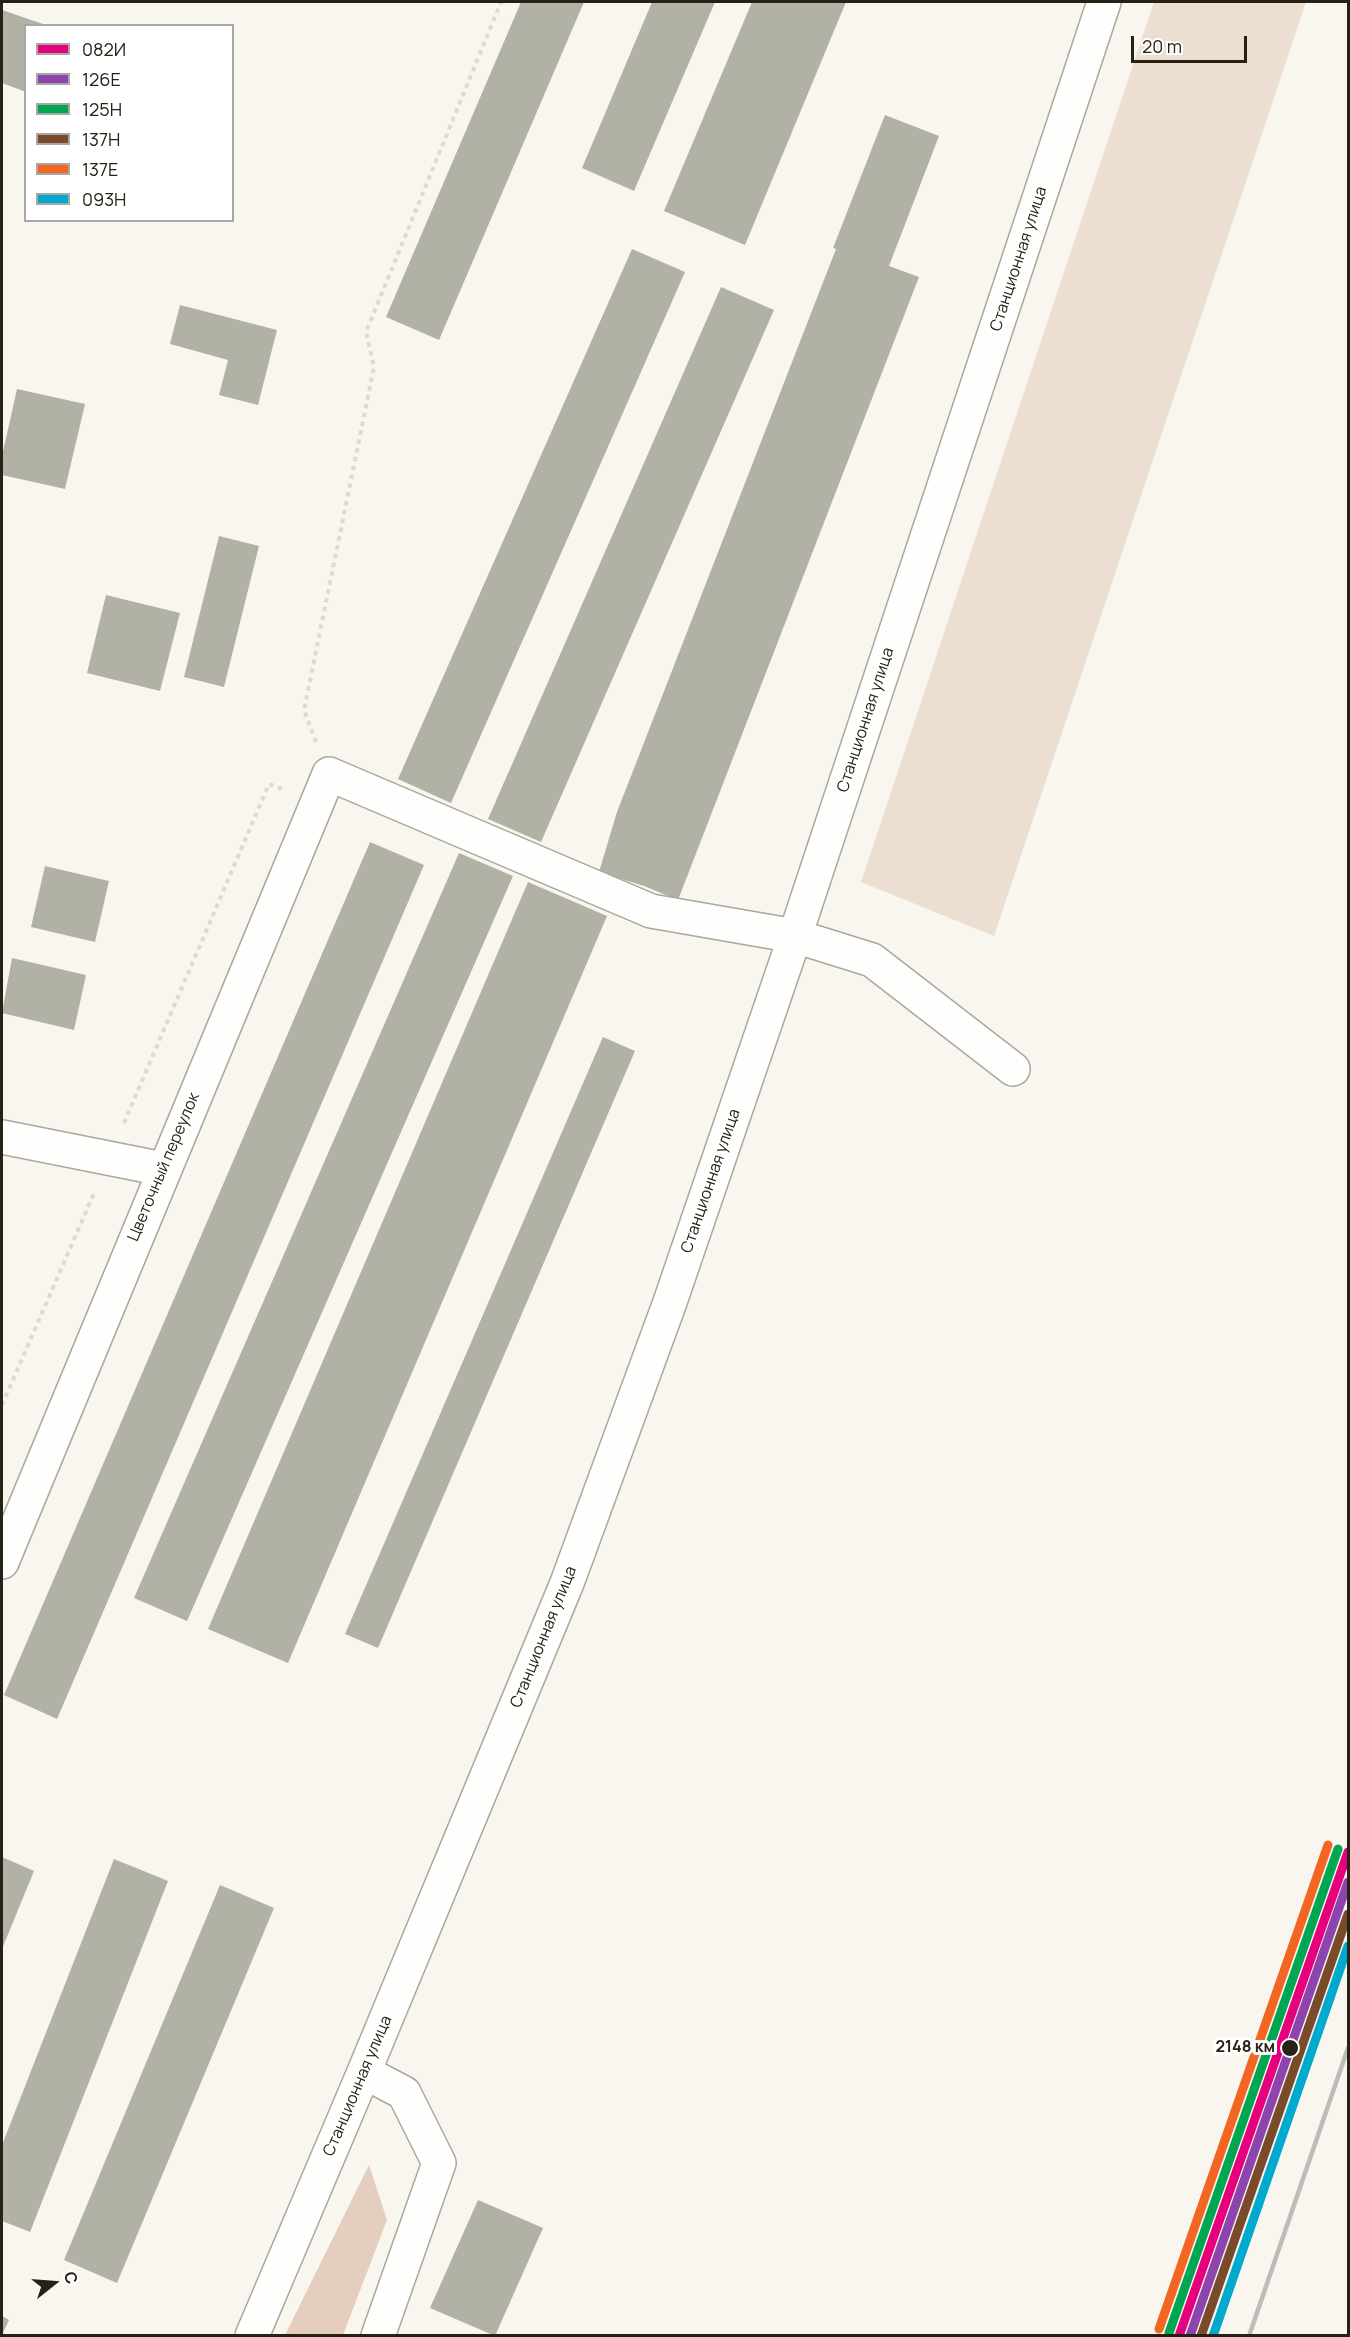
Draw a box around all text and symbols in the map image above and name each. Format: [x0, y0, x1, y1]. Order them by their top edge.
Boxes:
legend [24, 24, 234, 222]
scale bar [1134, 24, 1250, 62]
text: 20 m [1142, 34, 1182, 58]
text: 082И [82, 37, 126, 61]
text: 126Е [82, 67, 121, 91]
text: 125Н [82, 97, 122, 121]
text: 137Н [82, 127, 120, 151]
text: 137Е [82, 157, 118, 181]
street label: Станционная улица [987, 184, 1051, 334]
text: 093Н [82, 187, 126, 211]
street label: Станционная улица [834, 645, 898, 795]
street label: Цветочный переулок [124, 1090, 204, 1244]
street label: Станционная улица [677, 1106, 745, 1256]
street label: Станционная улица [507, 1563, 581, 1711]
street label: Станционная улица [320, 2013, 396, 2159]
place label: 2148 км [1216, 2038, 1275, 2058]
marker: 2148 км [1280, 2038, 1300, 2058]
north arrow [24, 2253, 84, 2313]
text: С [59, 2269, 83, 2287]

